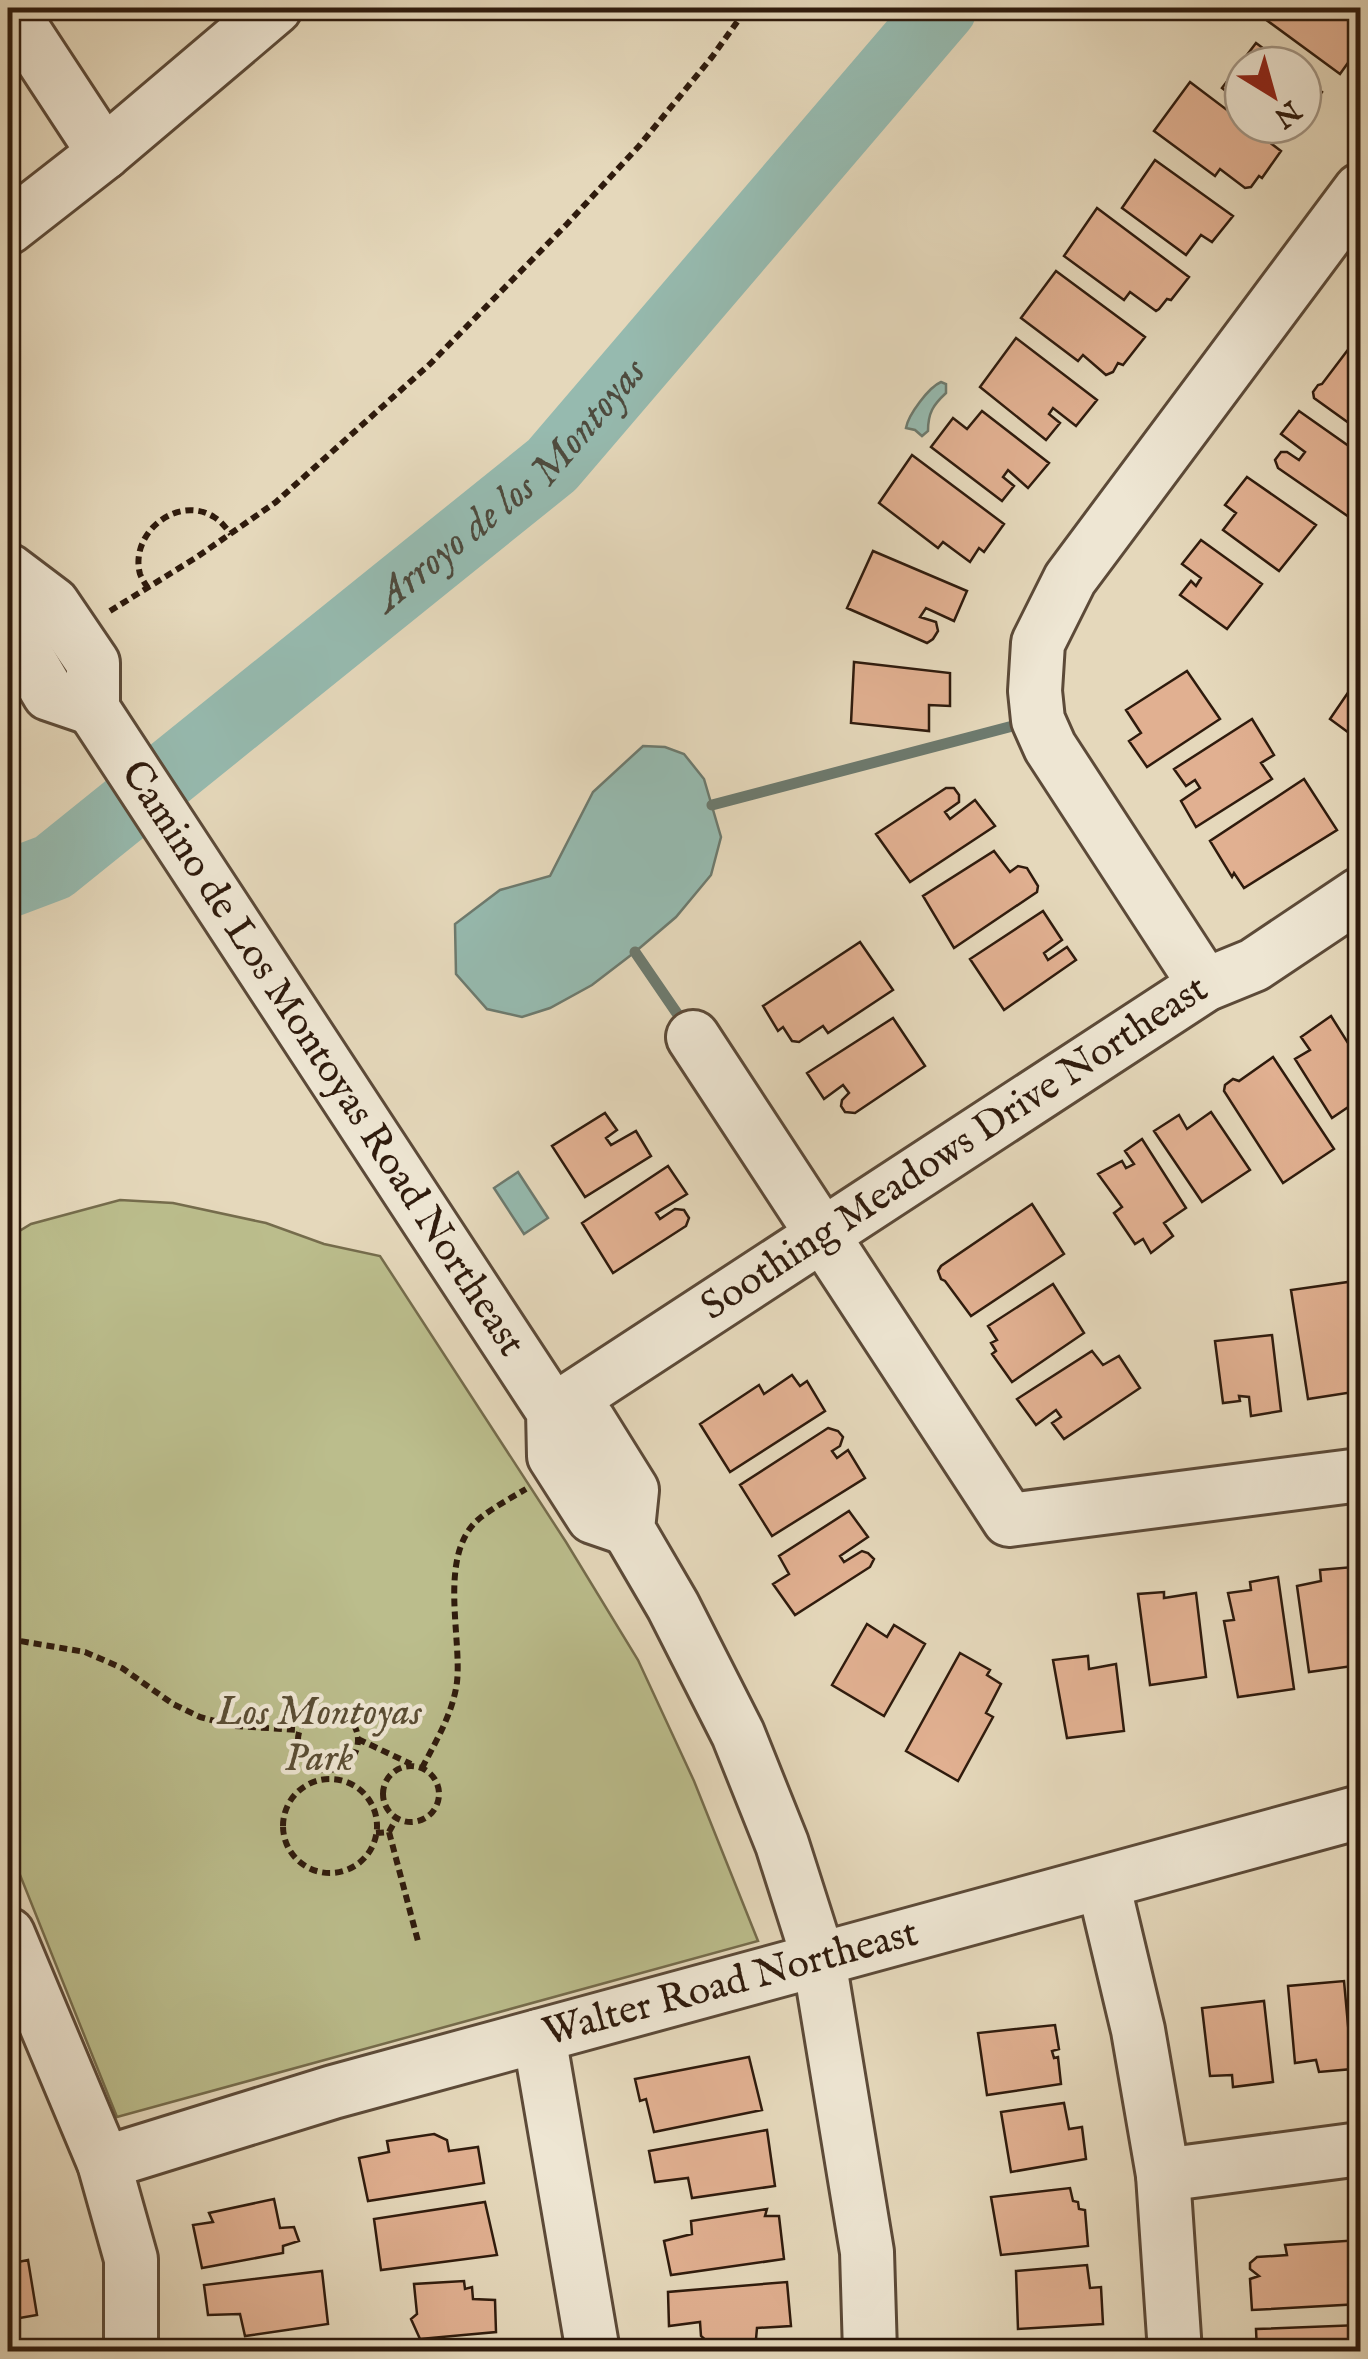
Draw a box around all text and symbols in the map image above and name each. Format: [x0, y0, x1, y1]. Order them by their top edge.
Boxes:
north arrow [1223, 45, 1323, 145]
text: N [1266, 91, 1308, 134]
water label: Arroyo de los Montoyas [360, 346, 659, 627]
street label: Camino de Los Montoyas Road Northeast [109, 751, 536, 1366]
street label: Soothing Meadows Drive Northeast [692, 964, 1218, 1333]
park label: Los Montoyas Park [215, 1688, 422, 1785]
street label: Walter Road Northeast [538, 1908, 924, 2059]

